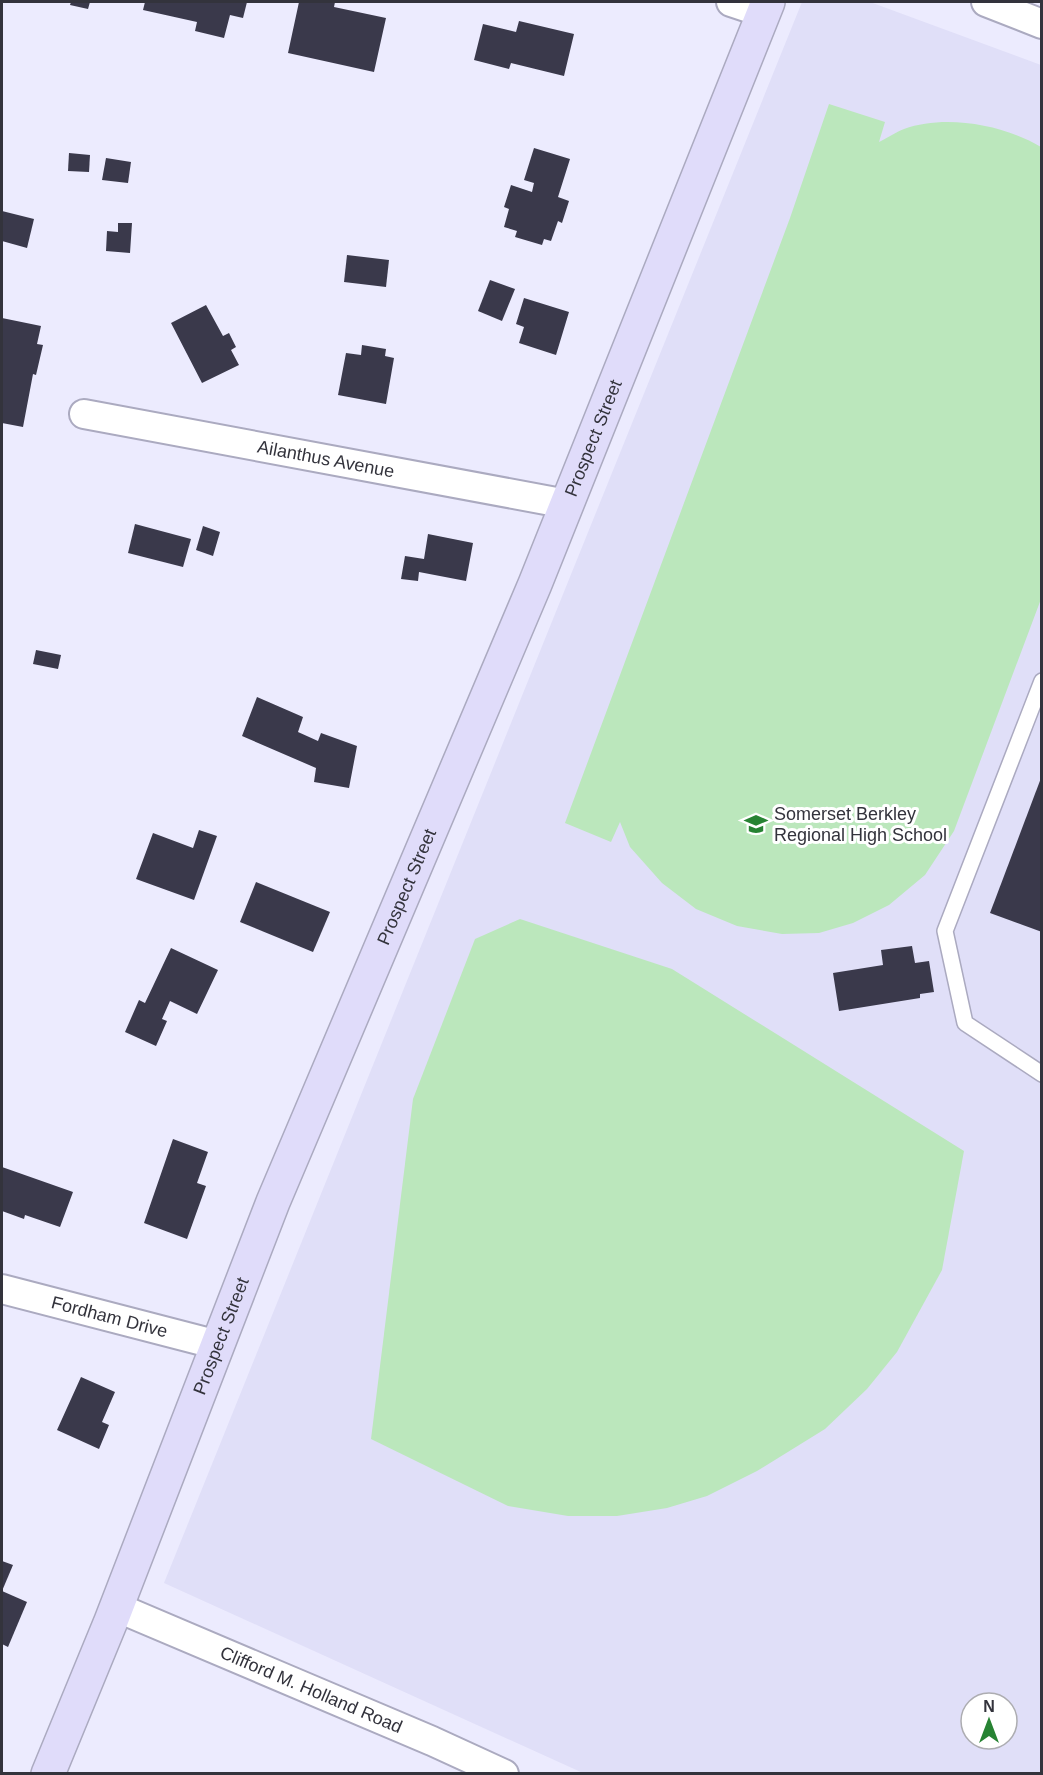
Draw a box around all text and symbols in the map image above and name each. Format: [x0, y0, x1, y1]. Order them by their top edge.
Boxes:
street label: Prospect Street [561, 377, 626, 500]
street label: Ailanthus Avenue [256, 437, 396, 482]
place label: Somerset Berkley Regional High School [774, 804, 947, 845]
school or university icon: Somerset Berkley Regional High School [743, 811, 769, 837]
street label: Prospect Street [373, 826, 440, 948]
street label: Prospect Street [189, 1275, 253, 1398]
street label: Fordham Drive [49, 1292, 170, 1341]
street label: Clifford M. Holland Road [217, 1642, 405, 1737]
north arrow [959, 1691, 1019, 1751]
text: N [983, 1698, 995, 1715]

